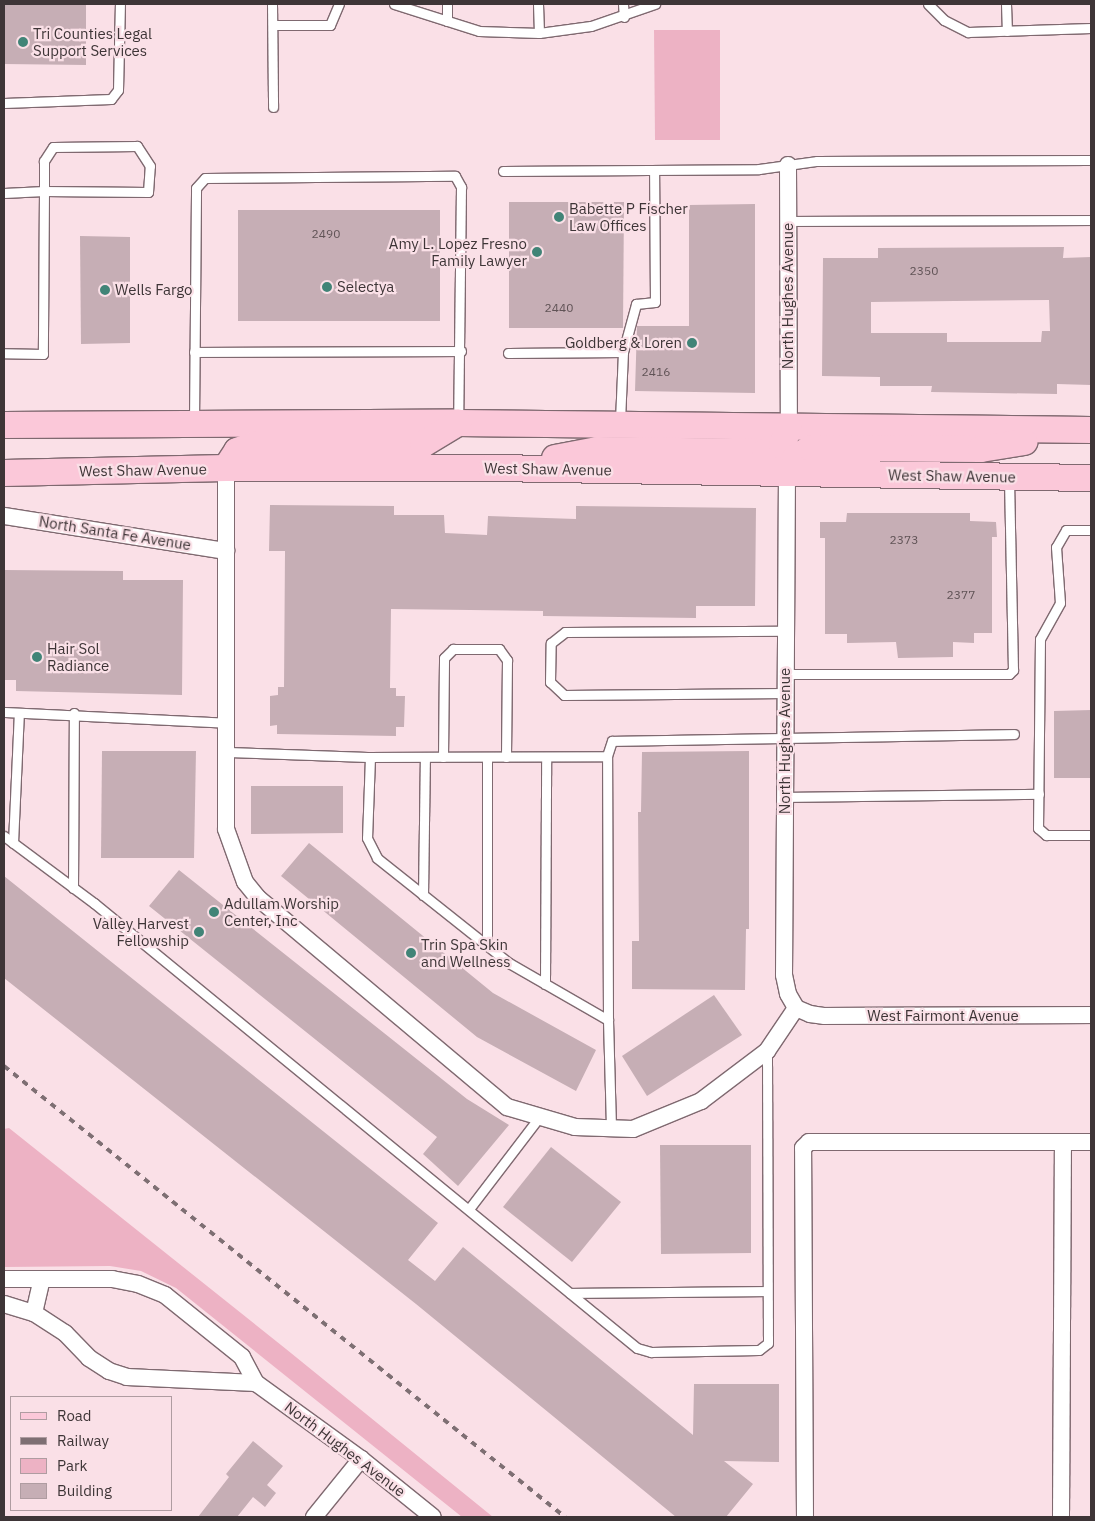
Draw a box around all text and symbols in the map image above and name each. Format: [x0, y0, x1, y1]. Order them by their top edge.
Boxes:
place label: Tri Counties Legal Support Services [33, 24, 152, 59]
marker: Tri Counties Legal Support Services [17, 36, 29, 48]
place label: Babette P Fischer Law Offices [569, 199, 688, 234]
marker: Babette P Fischer Law Offices [553, 211, 565, 223]
street label: North Hughes Avenue [779, 223, 797, 369]
house number: 2490 [312, 227, 340, 241]
place label: Amy L. Lopez Fresno Family Lawyer [389, 234, 527, 269]
marker: Amy L. Lopez Fresno Family Lawyer [531, 246, 543, 258]
house number: 2350 [910, 264, 938, 278]
place label: Selectya [337, 278, 394, 296]
place label: Wells Fargo [115, 281, 192, 299]
marker: Selectya [321, 281, 333, 293]
marker: Wells Fargo [99, 284, 111, 296]
house number: 2440 [545, 301, 573, 315]
place label: Goldberg & Loren [565, 334, 682, 352]
marker: Goldberg & Loren [686, 337, 698, 349]
house number: 2416 [642, 365, 670, 379]
street label: West Shaw Avenue [484, 459, 612, 479]
street label: West Shaw Avenue [79, 460, 207, 480]
street label: West Shaw Avenue [888, 466, 1016, 486]
street label: North Santa Fe Avenue [38, 512, 192, 554]
house number: 2373 [890, 533, 918, 547]
house number: 2377 [947, 588, 975, 602]
place label: Hair Sol Radiance [47, 639, 109, 674]
marker: Hair Sol Radiance [31, 651, 43, 663]
street label: North Hughes Avenue [776, 668, 794, 814]
place label: Adullam Worship Center, Inc [224, 894, 339, 929]
marker: Adullam Worship Center, Inc [208, 906, 220, 918]
place label: Valley Harvest Fellowship [93, 914, 189, 949]
marker: Valley Harvest Fellowship [193, 926, 205, 938]
place label: Trin Spa Skin and Wellness [421, 935, 511, 970]
marker: Trin Spa Skin and Wellness [405, 947, 417, 959]
street label: West Fairmont Avenue [867, 1007, 1019, 1025]
legend [10, 1396, 172, 1511]
street label: North Hughes Avenue [281, 1398, 409, 1500]
text: Road [57, 1406, 92, 1425]
text: Railway [57, 1431, 109, 1450]
text: Park [57, 1456, 87, 1475]
text: Building [57, 1481, 112, 1500]

